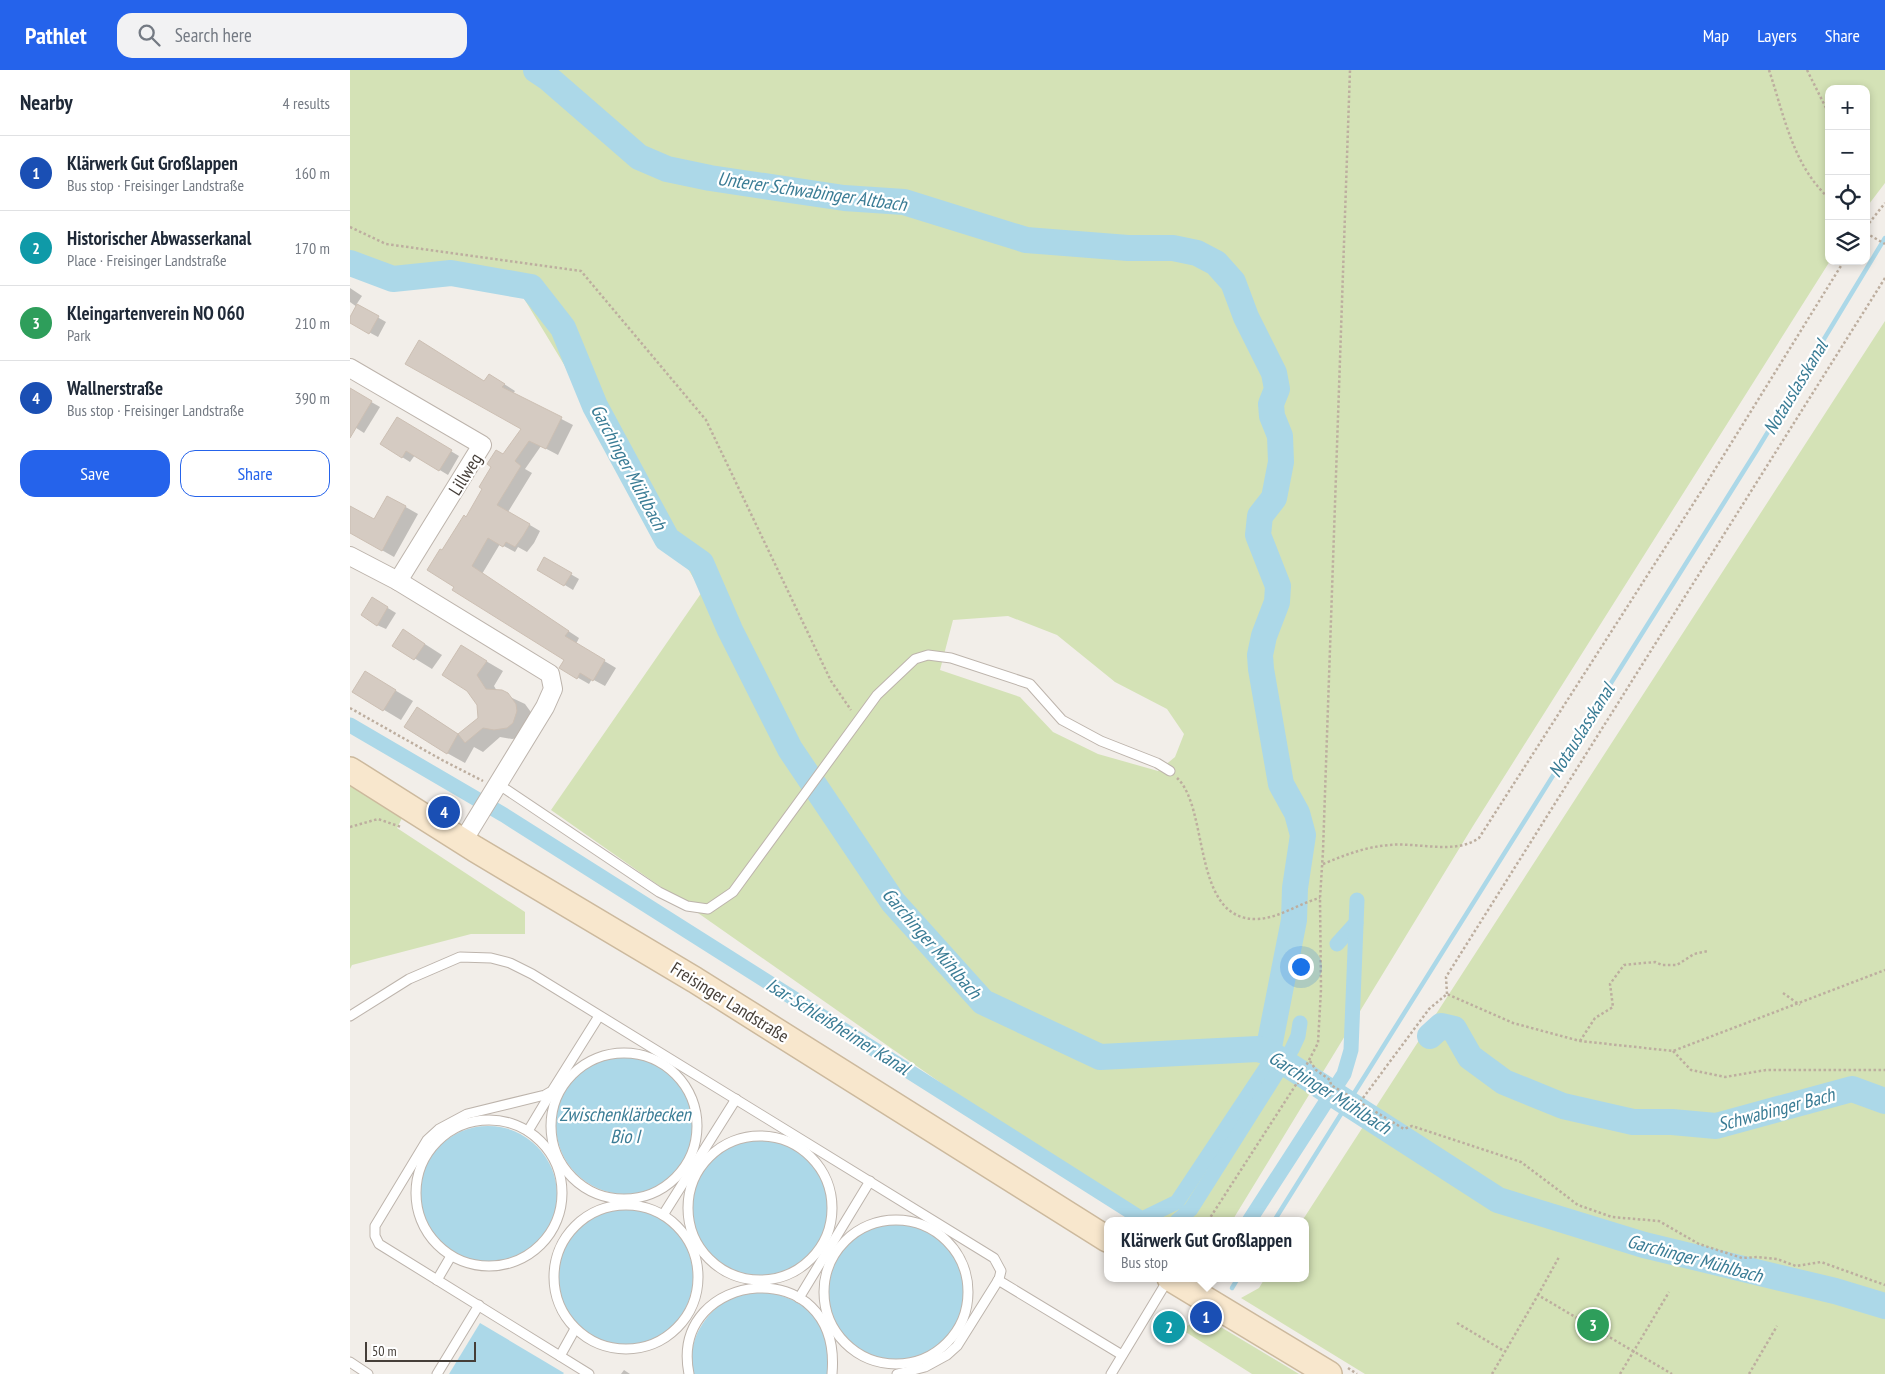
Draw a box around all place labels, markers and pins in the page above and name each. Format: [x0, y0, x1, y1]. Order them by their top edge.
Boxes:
pin: 4 [428, 793, 460, 831]
pin: 1 [1190, 1298, 1222, 1336]
pin: 3 [1577, 1306, 1609, 1344]
pin: 2 [1153, 1308, 1185, 1346]

